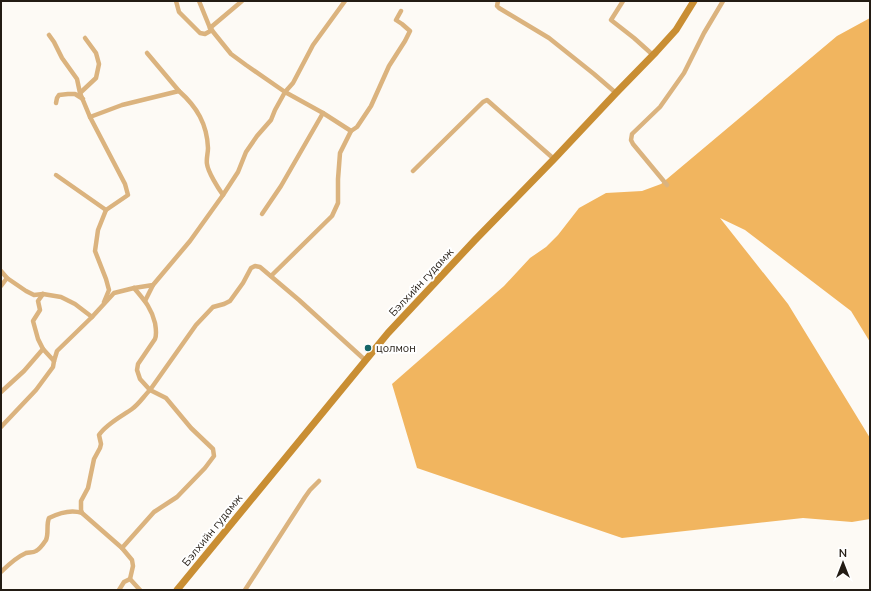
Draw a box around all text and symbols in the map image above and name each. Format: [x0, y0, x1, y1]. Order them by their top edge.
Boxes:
street label: Бэлхийн гудамж [386, 245, 456, 319]
place label: цолмон [376, 341, 416, 355]
marker: цолмон [363, 343, 373, 353]
street label: Бэлхийн гудамж [179, 491, 245, 569]
north arrow [823, 543, 863, 583]
text: N [839, 546, 847, 560]

